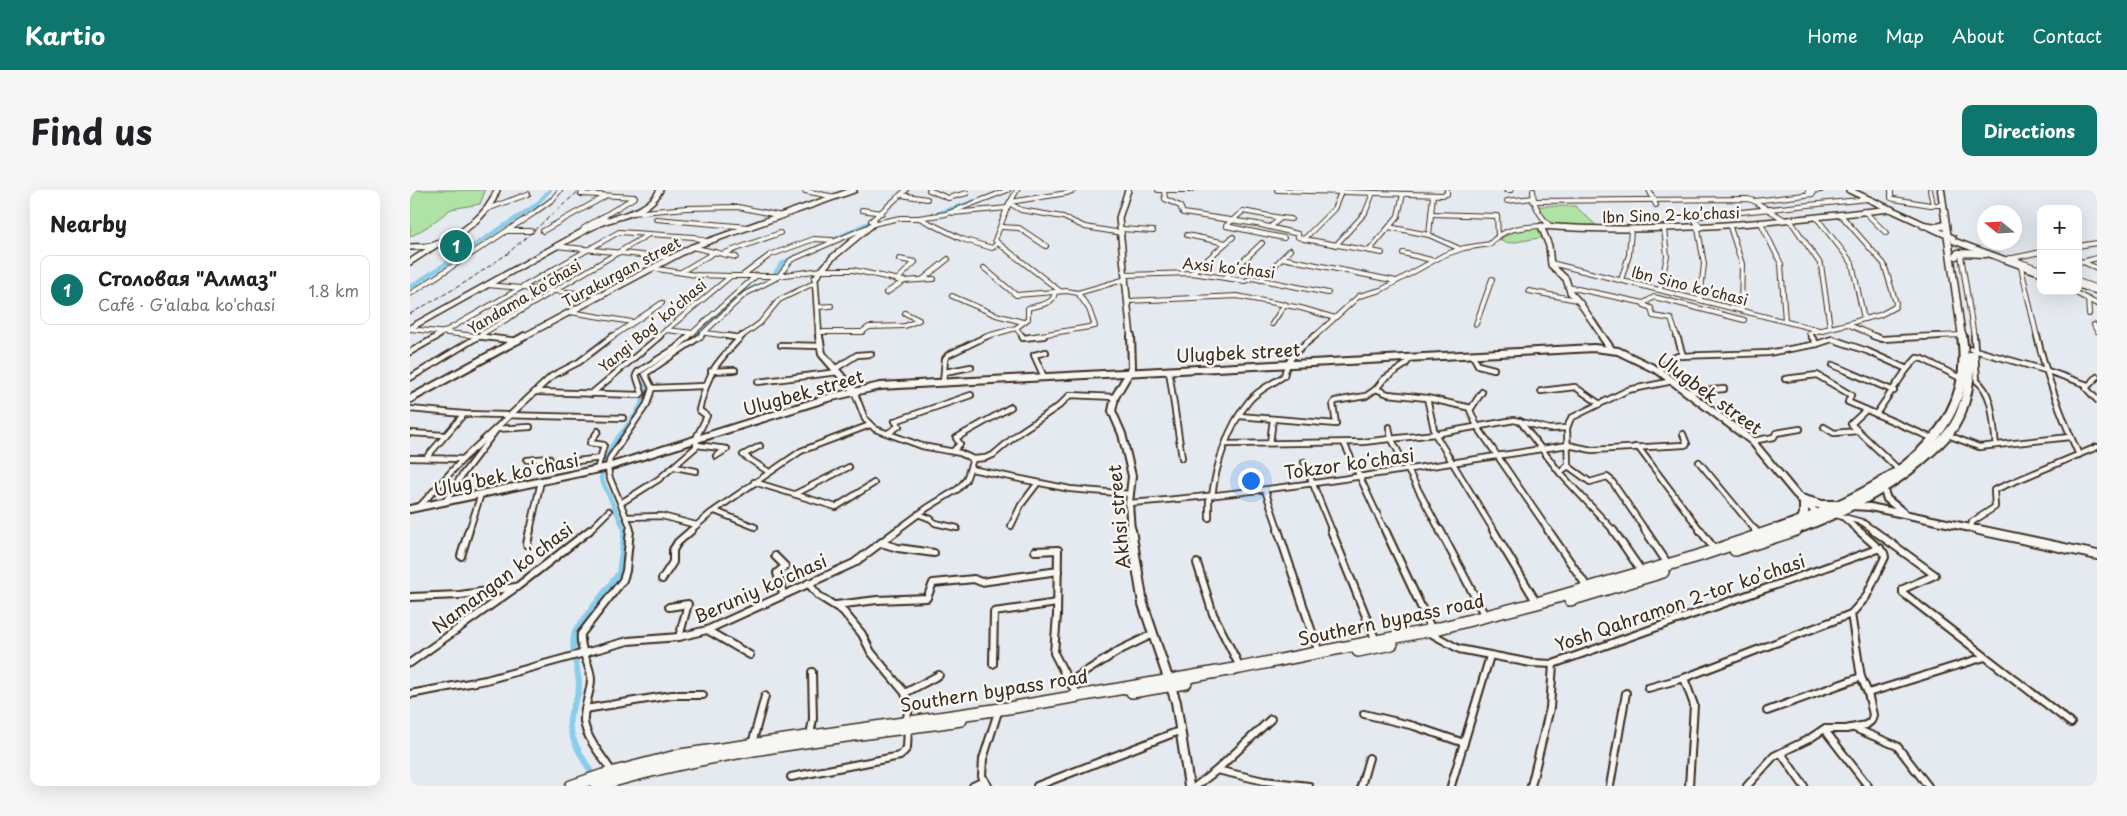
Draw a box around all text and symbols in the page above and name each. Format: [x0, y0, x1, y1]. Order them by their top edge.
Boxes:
text: Kartio [25, 17, 105, 53]
text: Home [1807, 22, 1857, 49]
text: Map [1885, 22, 1924, 49]
text: About [1952, 22, 2004, 49]
text: Contact [2032, 22, 2102, 49]
text: Find us [30, 104, 152, 157]
button: Directions [1962, 105, 2097, 156]
street label: Ibn Sino 2-koʼchasi [1602, 200, 1740, 228]
north arrow [1977, 205, 2022, 250]
map controls [2037, 205, 2082, 295]
button: + [2037, 205, 2082, 250]
text: Nearby [50, 207, 127, 239]
pin: 1 [440, 227, 472, 265]
street label: Turakurgan street [557, 230, 685, 312]
button: − [2037, 250, 2082, 295]
street label: Axsi koʻchasi [1181, 251, 1277, 283]
street label: Yandama koʻchasi [463, 253, 585, 339]
street label: Ibn Sino ko'chasi [1629, 259, 1751, 311]
text: Столовая "Алмаз" [98, 264, 277, 292]
street label: Yangi Bogʻ koʻchasi [593, 273, 711, 377]
text: 1 [63, 278, 71, 302]
text: 1.8 km [308, 278, 359, 302]
text: Café · G'alaba ko'chasi [98, 292, 275, 316]
street label: Ulugbek street [1175, 335, 1301, 369]
street label: Ulugbek street [1652, 346, 1768, 440]
street label: Ulugbek street [739, 362, 867, 422]
street label: Tokzor koʻchasi [1282, 440, 1416, 486]
street label: Ulugʻbek koʻchasi [431, 445, 581, 503]
street label: Akhsi street [1100, 464, 1136, 570]
your location [1238, 468, 1264, 494]
street label: Namangan koʻchasi [426, 515, 578, 639]
street label: Beruniy koʻchasi [689, 546, 831, 630]
street label: Yosh Qahramon 2-tor koʼchasi [1551, 546, 1809, 658]
street label: Southern bypass road [1295, 586, 1487, 652]
street label: Southern bypass road [898, 662, 1090, 718]

